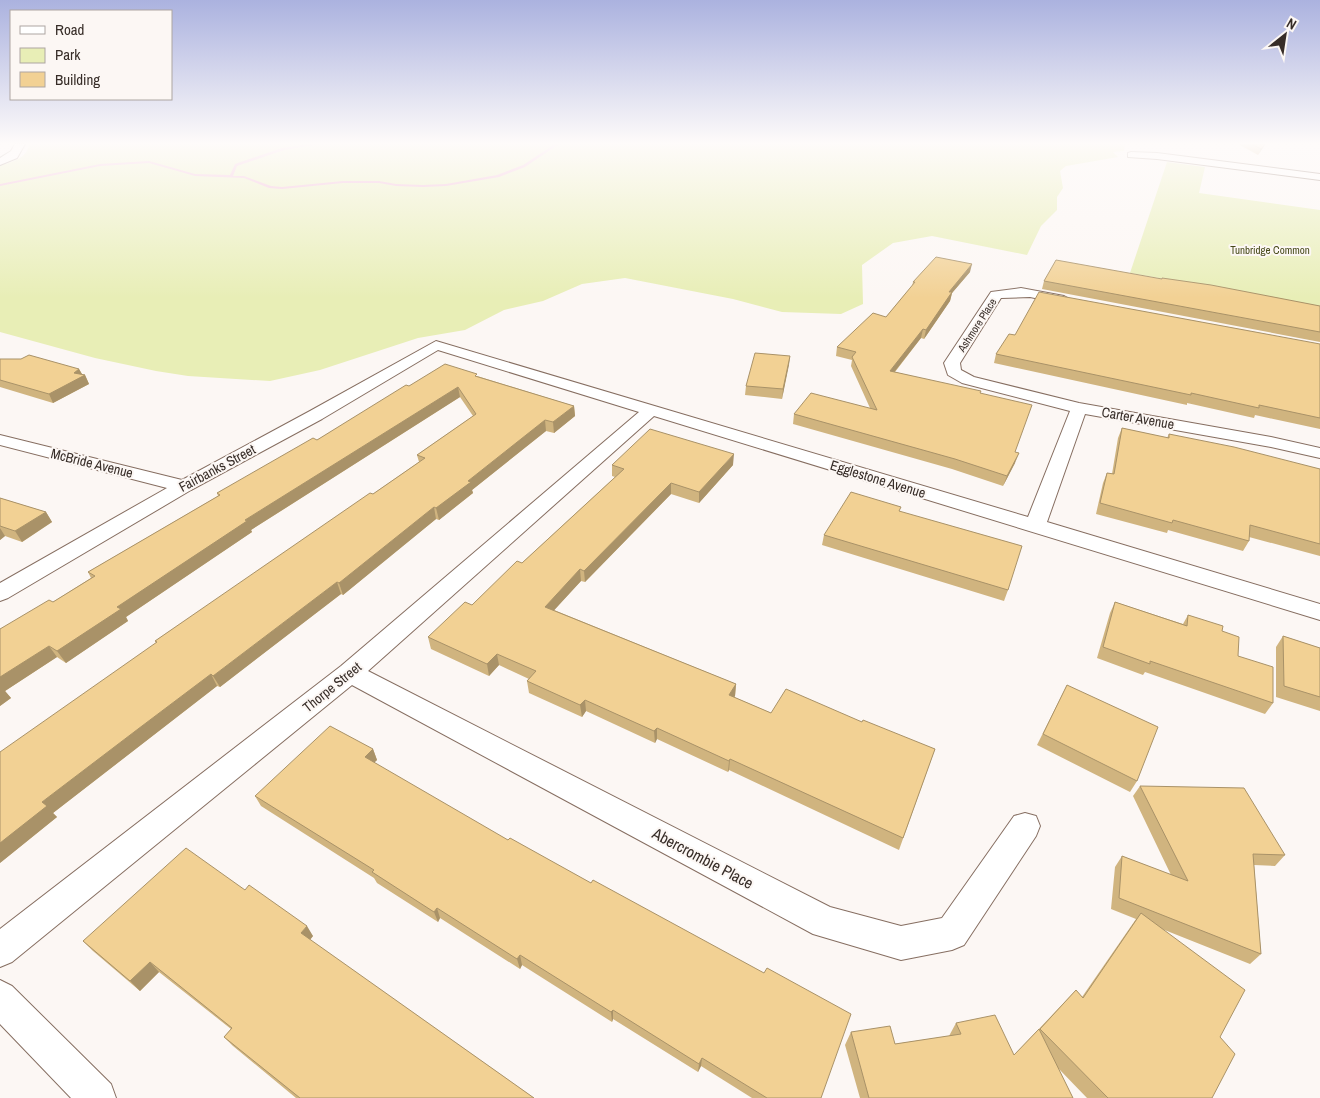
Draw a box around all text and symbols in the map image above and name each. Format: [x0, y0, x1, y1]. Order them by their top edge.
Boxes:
legend [10, 10, 172, 100]
north arrow [1260, 10, 1310, 60]
text: N [1283, 14, 1300, 34]
text: Road [55, 19, 84, 40]
text: Park [55, 44, 81, 65]
text: Building [55, 69, 100, 90]
park label: Tunbridge Common [1230, 243, 1310, 257]
street label: Ashmore Place [954, 296, 1000, 355]
street label: Carter Avenue [1100, 403, 1176, 433]
street label: Fairbanks Street [176, 440, 258, 496]
street label: McBride Avenue [49, 444, 135, 482]
street label: Egglestone Avenue [828, 456, 928, 502]
street label: Thorpe Street [299, 658, 365, 716]
street label: Abercrombie Place [648, 822, 757, 894]

